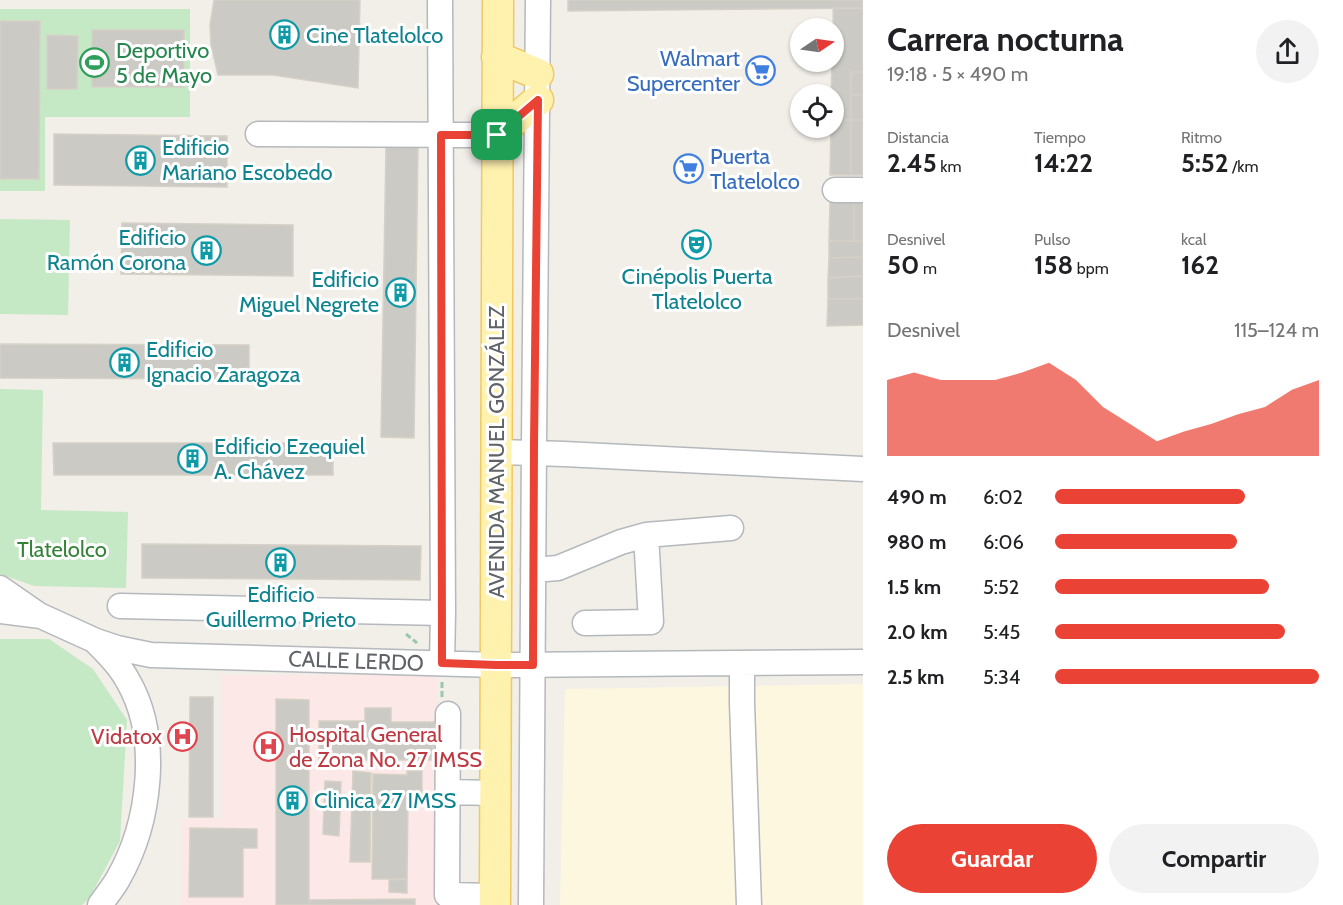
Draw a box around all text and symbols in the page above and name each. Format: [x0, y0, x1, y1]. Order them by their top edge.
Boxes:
north arrow [790, 18, 844, 72]
map controls [790, 18, 844, 138]
building icon: Cine Tlatelolco [269, 19, 301, 51]
text: Carrera nocturna [887, 19, 1124, 59]
button: share [1256, 20, 1319, 83]
place label: Cine Tlatelolco [306, 22, 443, 49]
place label: Deportivo 5 de Mayo [116, 37, 212, 89]
place label: Walmart Supercenter [627, 45, 741, 97]
sports icon: Deportivo 5 de Mayo [79, 47, 111, 79]
supermarket icon: Walmart Supercenter [745, 55, 777, 87]
text: 19:18 · 5 × 490 m [887, 62, 1028, 86]
button: locate [790, 84, 844, 138]
pin [471, 109, 522, 160]
icon: arrive [480, 118, 513, 151]
text: Distancia [887, 128, 949, 147]
text: Tiempo [1034, 128, 1086, 147]
text: Ritmo [1181, 128, 1222, 147]
place label: Edificio Mariano Escobedo [162, 134, 333, 186]
place label: Puerta Tlatelolco [710, 143, 800, 195]
building icon: Edificio Mariano Escobedo [125, 144, 157, 176]
text: 2.45 [887, 147, 937, 179]
text: 14:22 [1034, 147, 1093, 179]
text: 5:52 [1181, 147, 1228, 179]
supermarket icon: Puerta Tlatelolco [673, 153, 705, 185]
text: km [937, 157, 961, 176]
text: /km [1228, 157, 1258, 176]
place label: Edificio Ramón Corona [47, 224, 186, 276]
theatre icon: Cinépolis Puerta Tlatelolco [681, 228, 713, 260]
text: Desnivel [887, 230, 945, 249]
text: Pulso [1034, 230, 1071, 249]
text: kcal [1181, 230, 1207, 249]
building icon: Edificio Ramón Corona [191, 234, 223, 266]
text: 50 [887, 249, 919, 281]
text: 158 [1034, 249, 1073, 281]
text: 162 [1181, 249, 1219, 281]
text: m [919, 259, 937, 278]
text: bpm [1073, 259, 1109, 278]
place label: Cinépolis Puerta Tlatelolco [622, 263, 773, 315]
place label: Edificio Miguel Negrete [239, 266, 379, 318]
building icon: Edificio Miguel Negrete [384, 276, 416, 308]
street label: AVENIDA MANUEL GONZÁLEZ [483, 306, 510, 598]
text: Desnivel [887, 318, 960, 342]
text: 115–124 m [1234, 318, 1319, 342]
place label: Edificio Ignacio Zaragoza [146, 336, 301, 388]
building icon: Edificio Ignacio Zaragoza [109, 346, 141, 378]
place label: Edificio Ezequiel A. Chávez [214, 433, 366, 485]
building icon: Edificio Ezequiel A. Chávez [177, 443, 209, 475]
text: 490 m [887, 485, 947, 509]
text: 6:02 [983, 485, 1023, 509]
text: 980 m [887, 530, 946, 554]
text: 6:06 [983, 530, 1024, 554]
park label: Tlatelolco [17, 536, 107, 563]
building icon: Edificio Guillermo Prieto [265, 546, 297, 578]
text: 1.5 km [887, 575, 941, 599]
text: 5:52 [983, 575, 1019, 599]
place label: Edificio Guillermo Prieto [206, 581, 356, 633]
text: 2.0 km [887, 620, 948, 644]
text: 5:45 [983, 620, 1020, 644]
street label: CALLE LERDO [288, 645, 424, 677]
text: 2.5 km [887, 665, 944, 689]
text: 5:34 [983, 665, 1020, 689]
hospital icon: Vidatox [167, 720, 199, 752]
place label: Hospital General de Zona No. 27 IMSS [289, 721, 482, 773]
place label: Vidatox [91, 723, 163, 750]
hospital icon: Hospital General de Zona No. 27 IMSS [252, 731, 284, 763]
building icon: Clinica 27 IMSS [277, 784, 309, 816]
place label: Clinica 27 IMSS [314, 787, 457, 814]
button: Guardar [887, 824, 1097, 893]
button: Compartir [1109, 824, 1319, 893]

